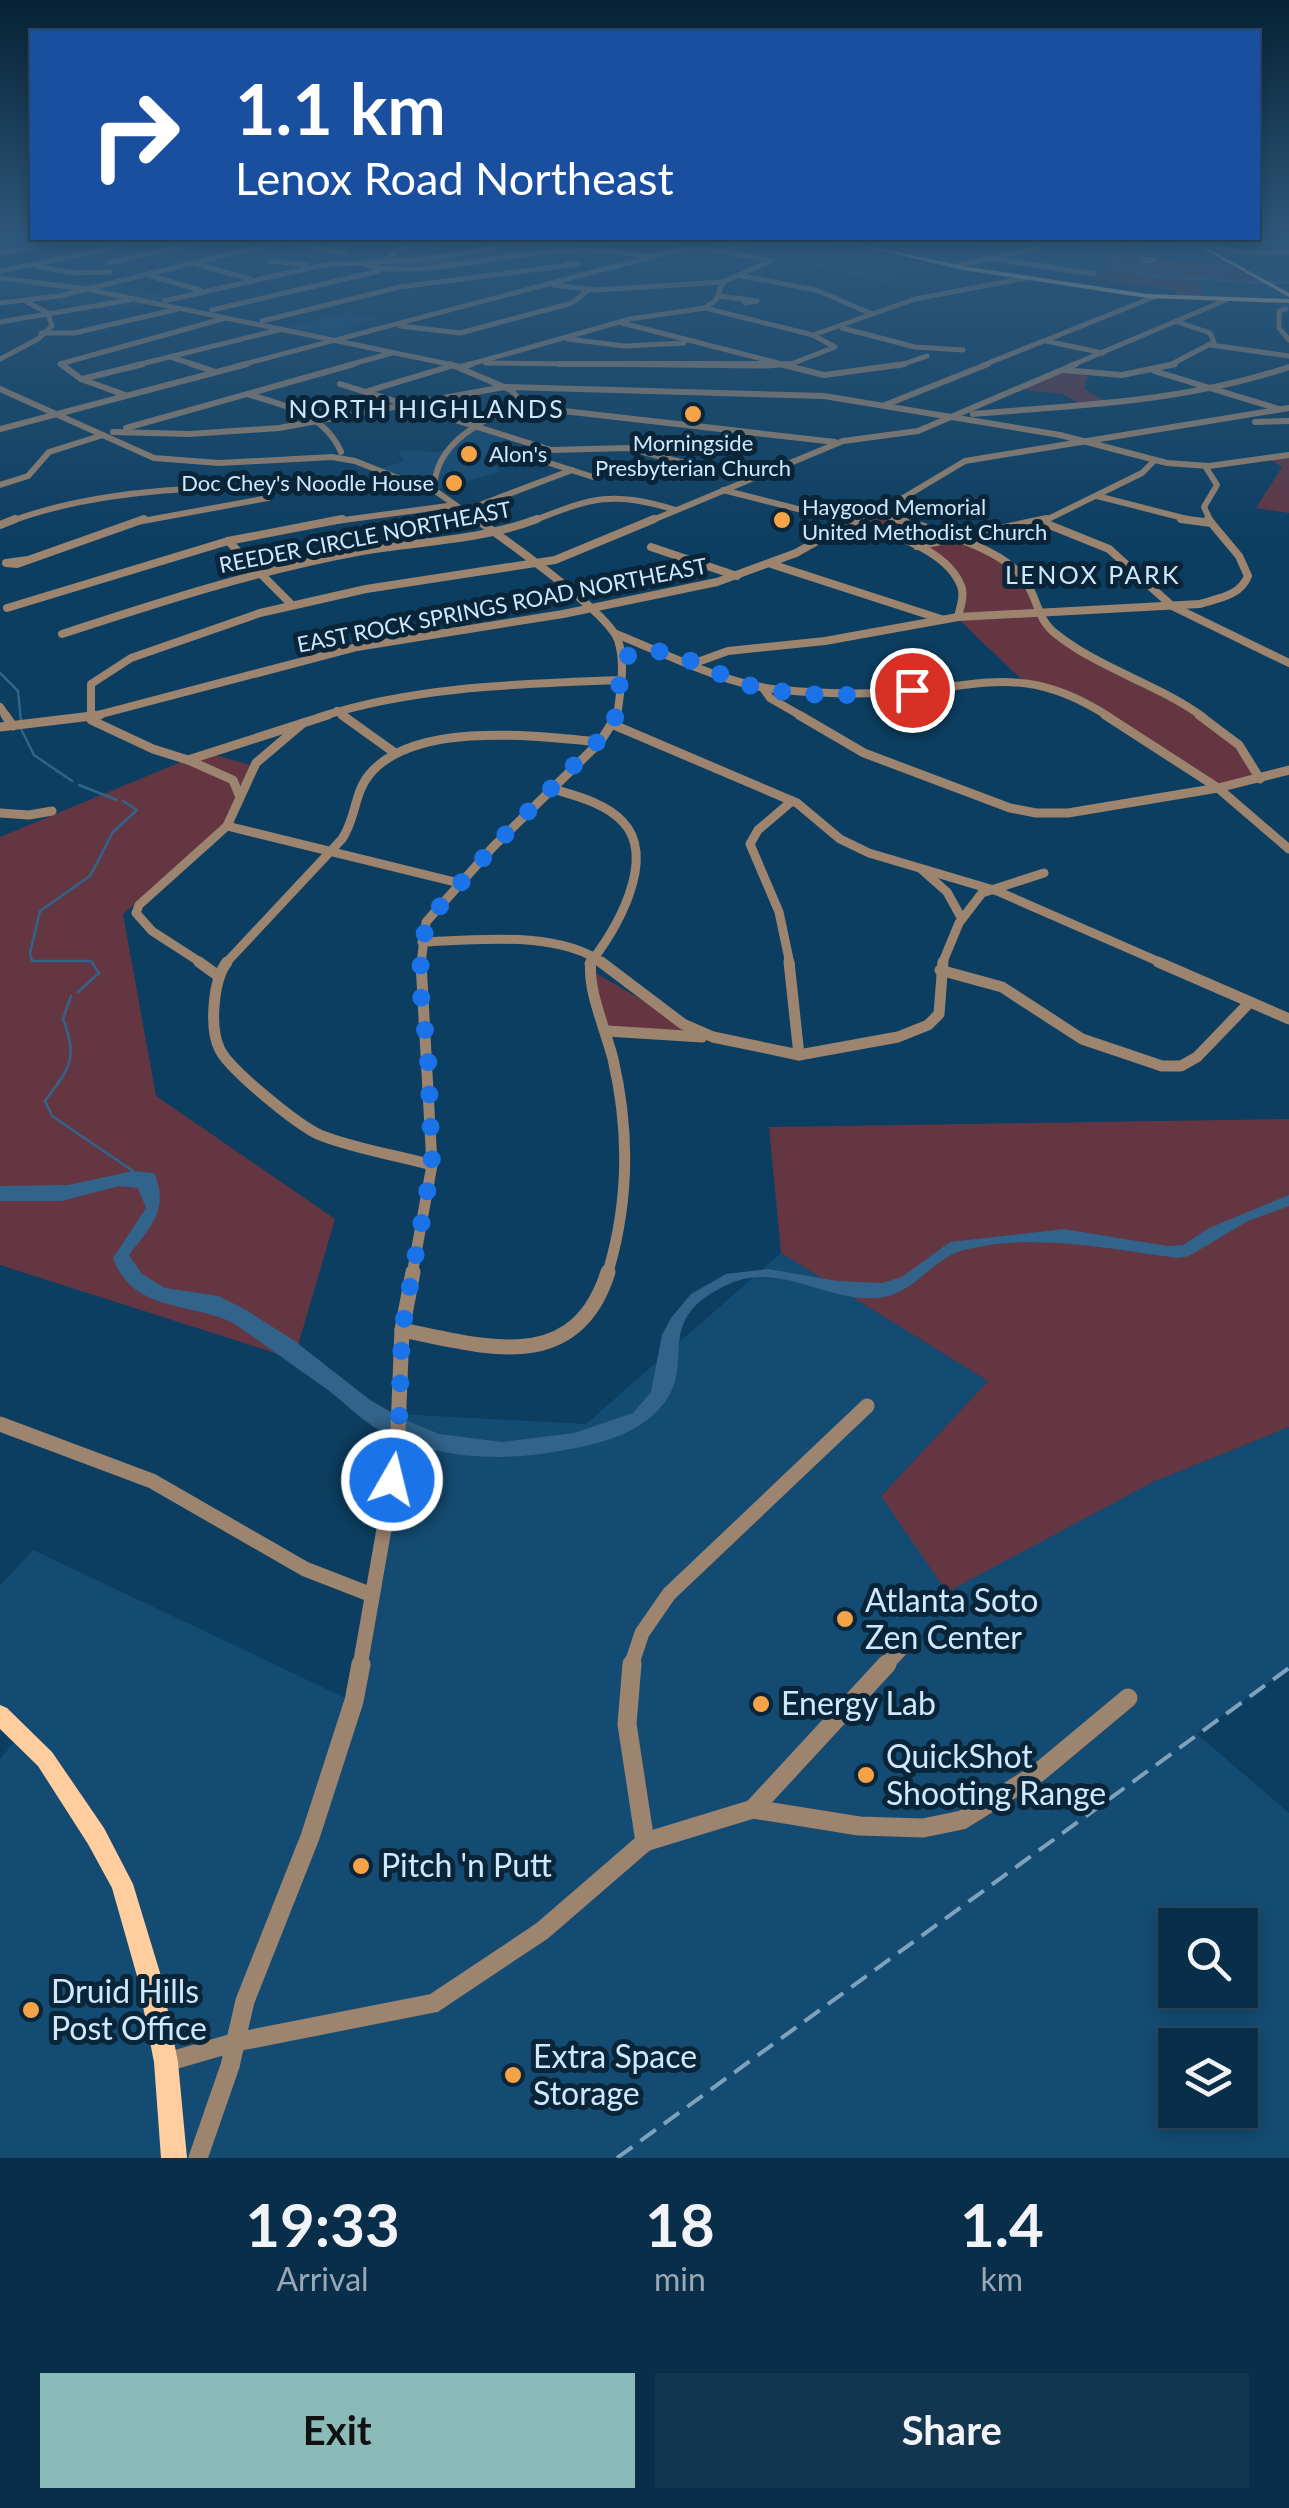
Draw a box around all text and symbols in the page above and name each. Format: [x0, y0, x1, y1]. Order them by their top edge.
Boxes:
text: 1.1 km [235, 66, 446, 150]
icon: right [70, 70, 200, 200]
text: Lenox Road Northeast [235, 151, 674, 205]
district label: NORTH HIGHLANDS [289, 393, 565, 423]
marker: Morningside Presbyterian Church [682, 403, 704, 425]
place label: Morningside Presbyterian Church [595, 429, 791, 481]
place label: Alon's [489, 440, 547, 467]
marker: Alon's [458, 443, 480, 465]
place label: Doc Chey's Noodle House [181, 469, 434, 496]
marker: Doc Chey's Noodle House [443, 472, 465, 494]
place label: Haygood Memorial United Methodist Church [802, 493, 1047, 545]
street label: REEDER CIRCLE NORTHEAST [217, 495, 513, 578]
marker: Haygood Memorial United Methodist Church [771, 509, 793, 531]
street label: EAST ROCK SPRINGS ROAD NORTHEAST [295, 551, 709, 658]
district label: LENOX PARK [1005, 559, 1181, 589]
pin [870, 648, 955, 733]
icon: arrive [885, 663, 940, 718]
position arrow [340, 1428, 444, 1532]
place label: Atlanta Soto Zen Center [865, 1580, 1039, 1656]
marker: Atlanta Soto Zen Center [834, 1608, 856, 1630]
place label: Energy Lab [781, 1683, 936, 1722]
marker: Energy Lab [750, 1693, 772, 1715]
place label: QuickShot Shooting Range [886, 1736, 1106, 1812]
marker: QuickShot Shooting Range [855, 1764, 877, 1786]
place label: Pitch 'n Putt [381, 1845, 552, 1884]
marker: Pitch 'n Putt [350, 1855, 372, 1877]
map controls [1158, 1908, 1258, 2128]
button: search [1158, 1908, 1258, 2008]
place label: Druid Hills Post Office [51, 1971, 207, 2047]
marker: Druid Hills Post Office [20, 1999, 42, 2021]
button: layers [1158, 2028, 1258, 2128]
place label: Extra Space Storage [533, 2036, 697, 2112]
marker: Extra Space Storage [502, 2064, 524, 2086]
text: 19:33 [245, 2188, 400, 2260]
text: 18 [645, 2188, 715, 2260]
text: 1.4 [960, 2188, 1044, 2260]
text: Arrival [276, 2259, 369, 2298]
text: min [654, 2259, 706, 2298]
text: km [981, 2259, 1023, 2298]
button: Exit [40, 2373, 635, 2488]
button: Share [655, 2373, 1249, 2488]

